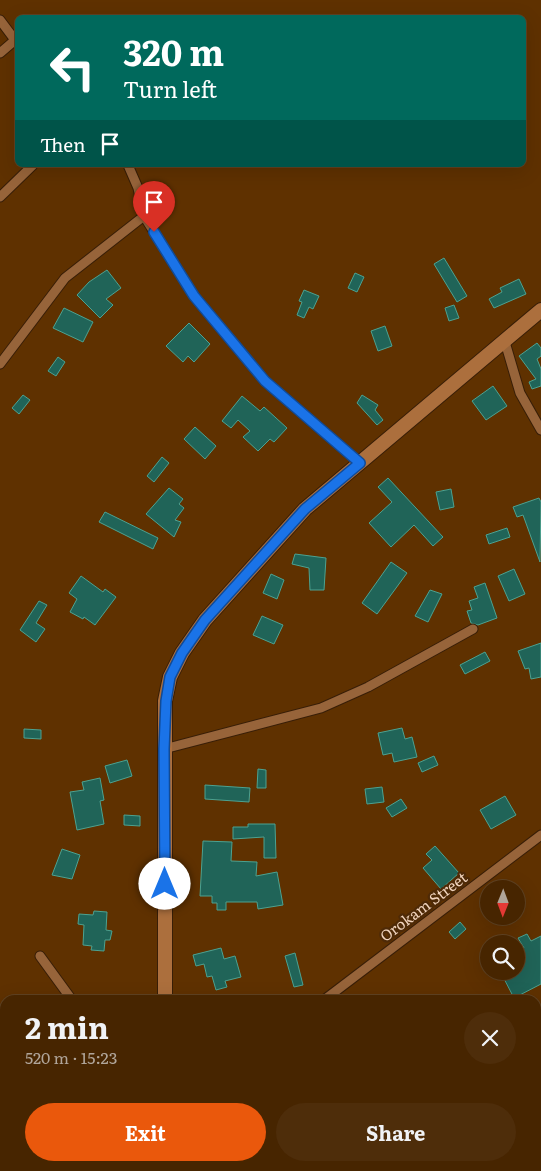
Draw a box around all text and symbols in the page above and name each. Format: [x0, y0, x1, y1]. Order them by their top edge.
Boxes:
text: 320 m [123, 25, 224, 77]
icon: left [40, 35, 105, 100]
text: Turn left [123, 72, 217, 105]
text: Then [40, 130, 86, 158]
icon: arrive [96, 130, 124, 158]
pin [133, 181, 175, 232]
icon: arrive [140, 188, 168, 216]
position arrow [138, 857, 190, 909]
street label: Orokam Street [374, 865, 472, 947]
north arrow [480, 880, 525, 925]
map controls [480, 880, 525, 980]
button: search [480, 935, 525, 980]
text: 2 min [25, 1004, 109, 1048]
button: close [464, 1012, 516, 1064]
text: 520 m · 15:23 [25, 1045, 117, 1069]
button: Exit [25, 1103, 266, 1161]
button: Share [276, 1103, 516, 1161]

